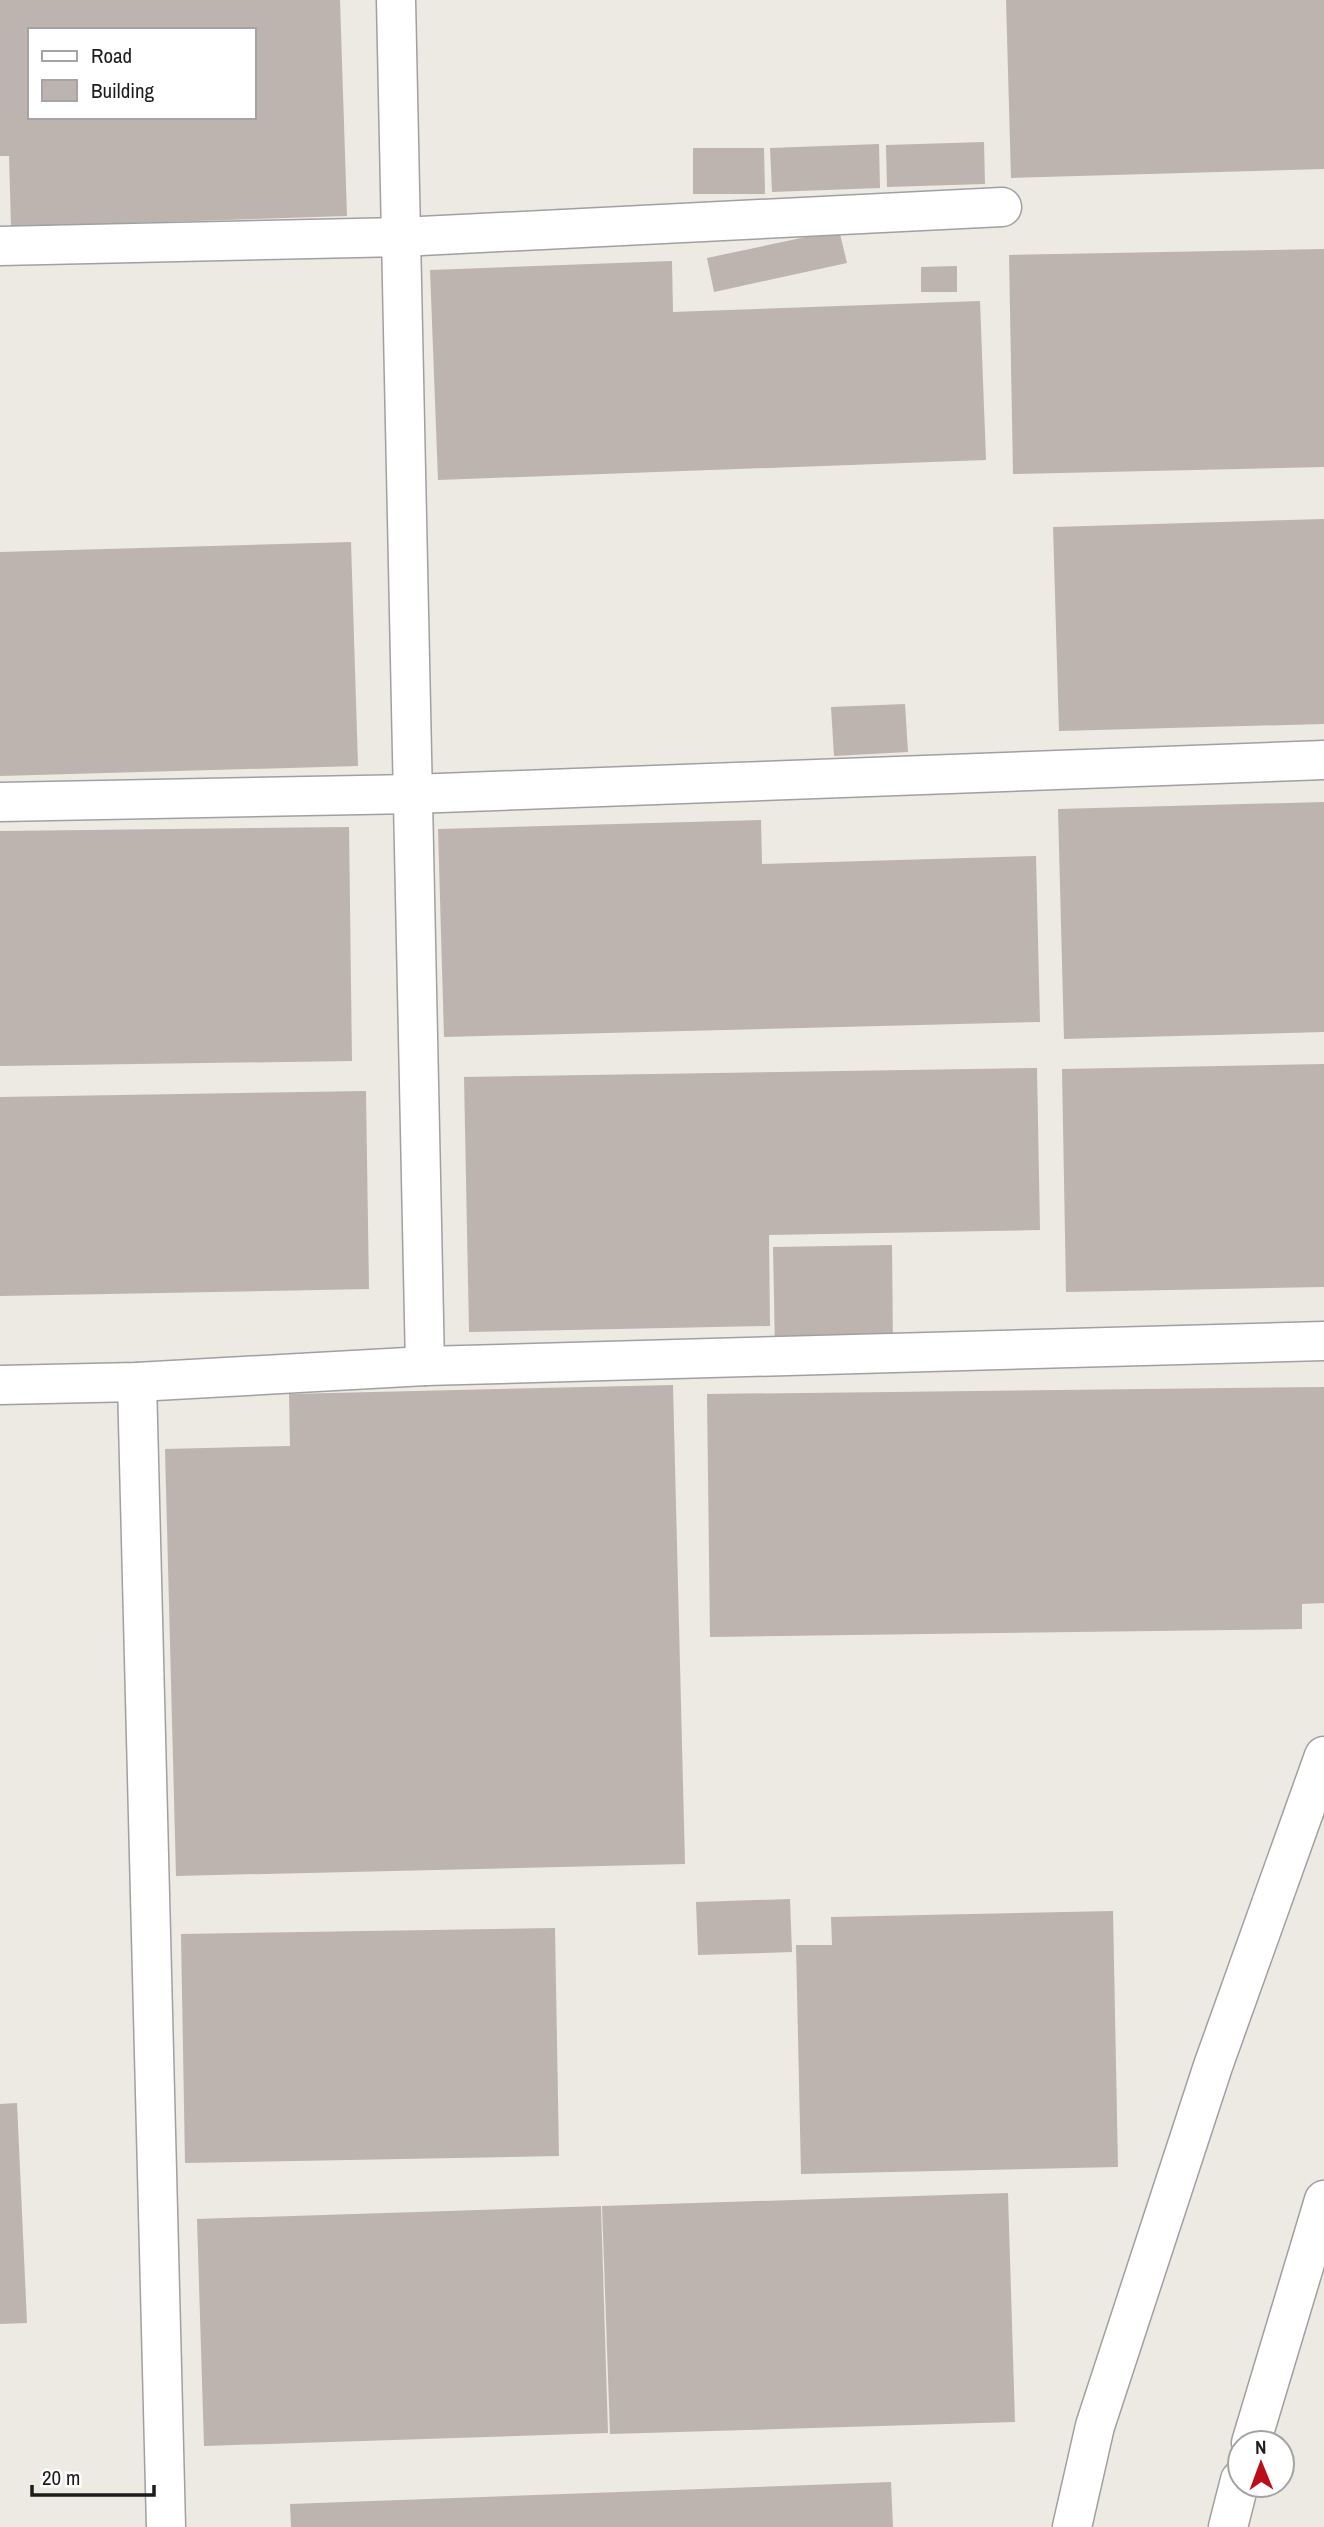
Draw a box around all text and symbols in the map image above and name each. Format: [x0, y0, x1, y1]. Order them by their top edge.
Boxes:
legend [28, 28, 256, 119]
text: Road [91, 41, 132, 70]
text: Building [91, 76, 155, 105]
north arrow [1226, 2429, 1296, 2499]
text: N [1255, 2434, 1267, 2460]
scale bar [32, 2454, 154, 2498]
text: 20 m [42, 2463, 80, 2492]

